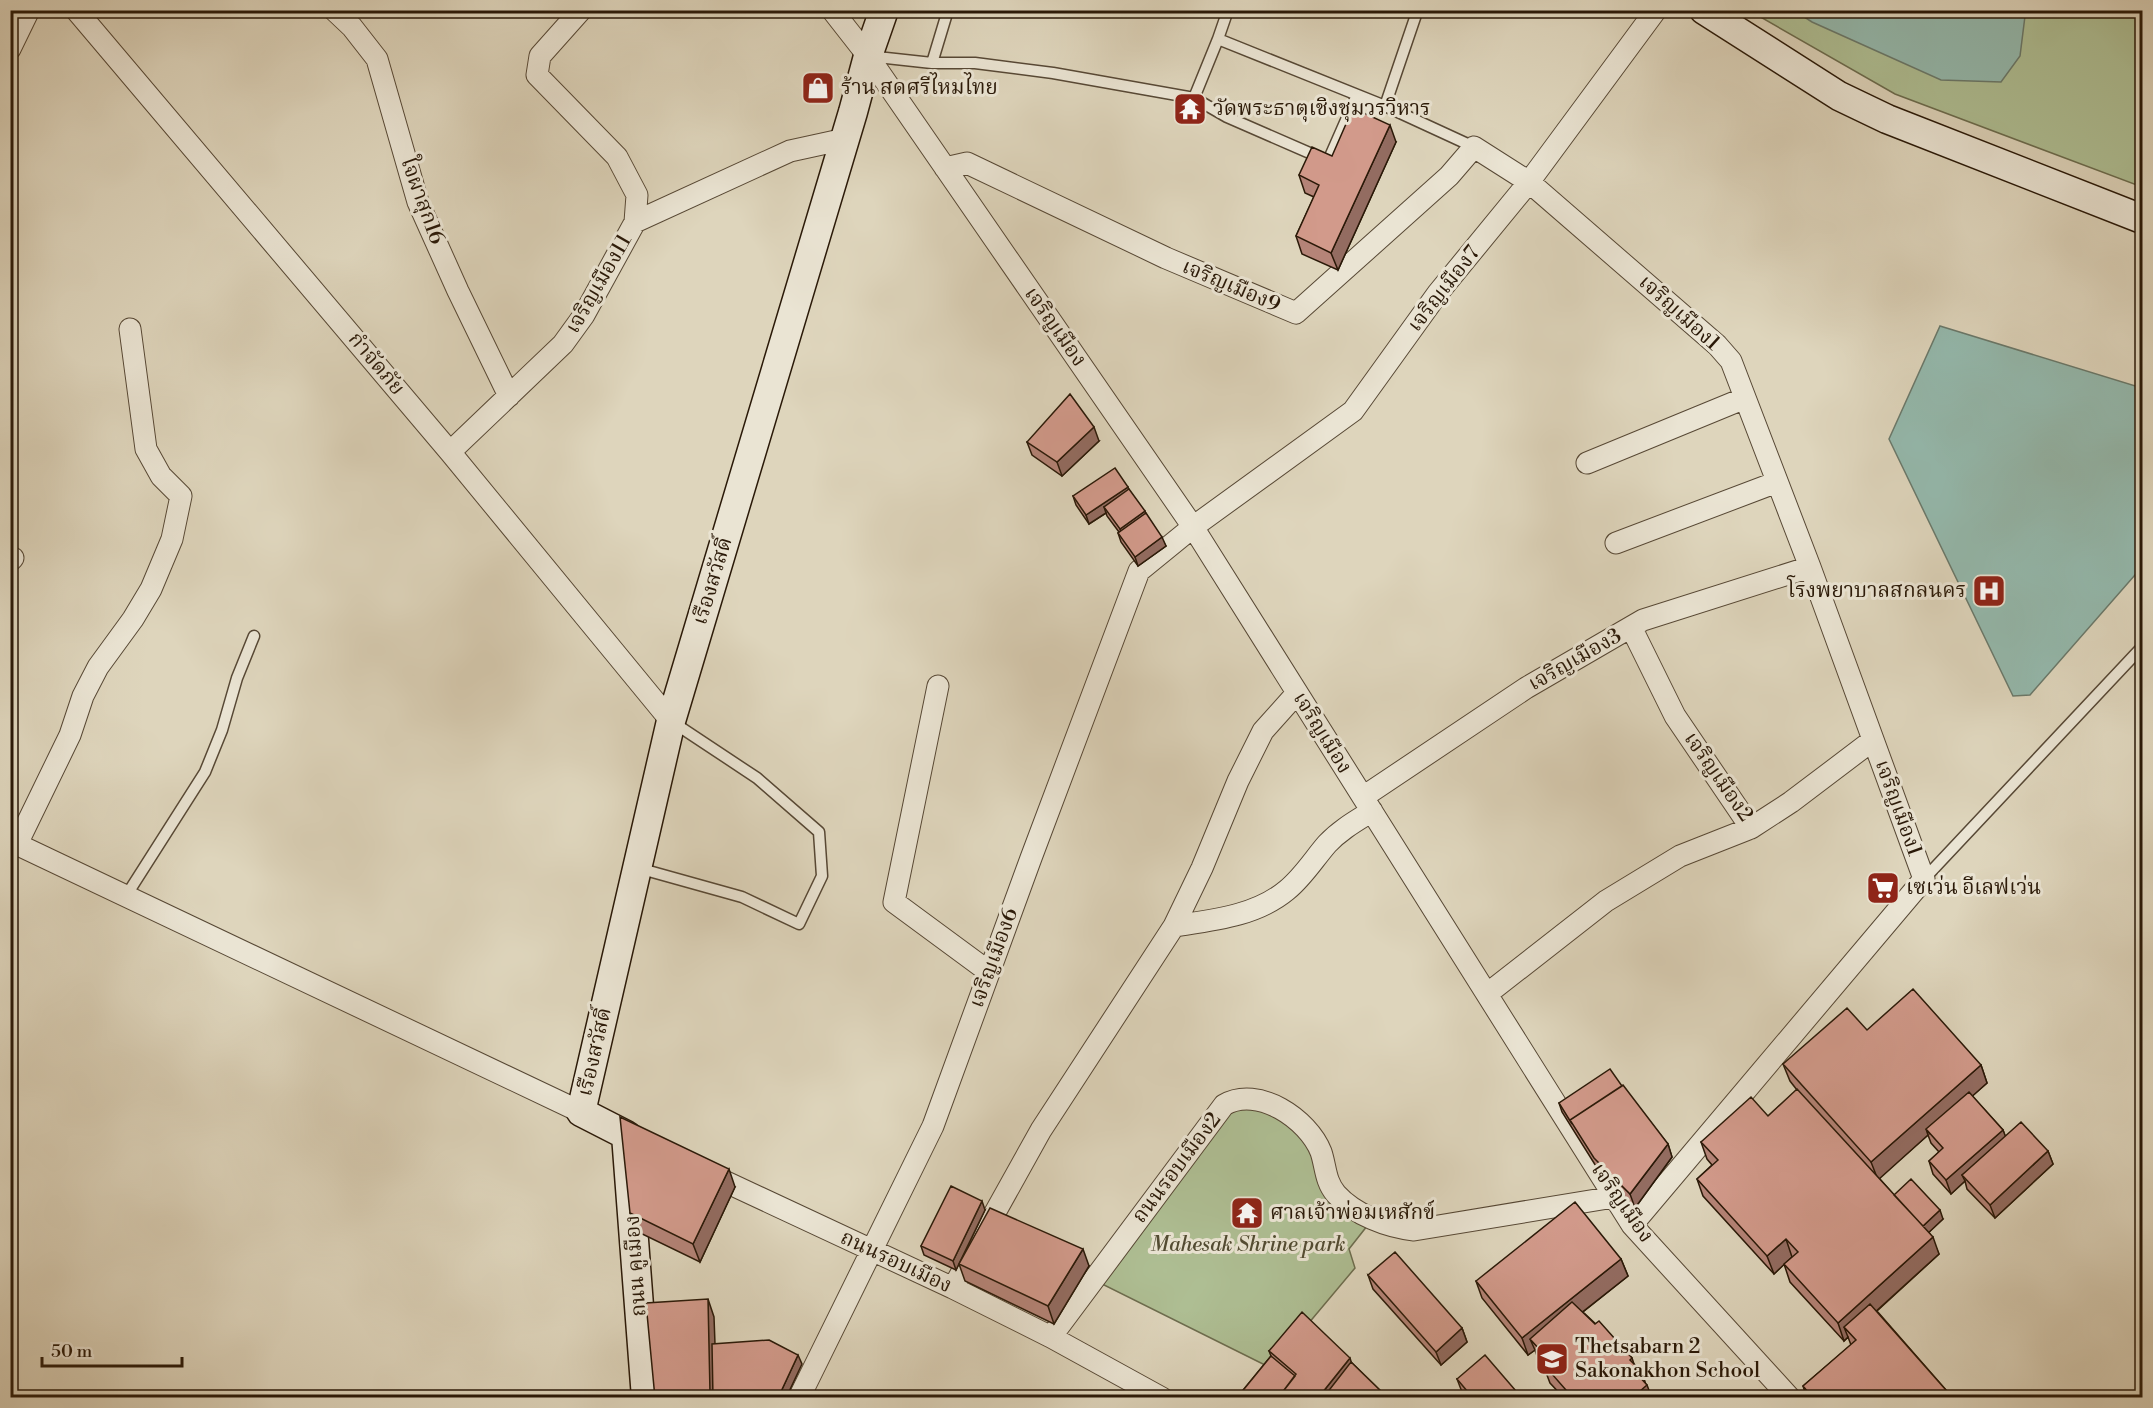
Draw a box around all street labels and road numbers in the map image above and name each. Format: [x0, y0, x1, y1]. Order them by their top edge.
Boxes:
street label: ใจผาสุก16 [394, 152, 453, 248]
street label: เจริญเมือง11 [560, 230, 638, 338]
street label: เจริญเมือง7 [1402, 240, 1486, 337]
street label: เจริญเมือง9 [1178, 254, 1284, 318]
street label: เจริญเมือง1 [1633, 270, 1725, 356]
street label: เจริญเมือง [1018, 282, 1092, 372]
street label: กำจัดภัย [342, 327, 410, 401]
street label: เรืองสวัสดิ์ [684, 532, 739, 628]
street label: เจริญเมือง3 [1524, 623, 1626, 697]
street label: เจริญเมือง [1287, 687, 1357, 779]
street label: เจริญเมือง2 [1678, 727, 1758, 827]
street label: เจริญเมือง1 [1869, 756, 1927, 860]
street label: เจริญเมือง6 [964, 904, 1024, 1011]
street label: เรืองสวัสดิ์ [569, 1003, 618, 1099]
street label: ถนนรอบเมือง2 [1127, 1107, 1227, 1229]
street label: เจริญเมือง [1585, 1158, 1659, 1248]
street label: ถนน คูเมือง [619, 1214, 653, 1318]
street label: ถนนรอบเมือง [836, 1225, 956, 1299]

